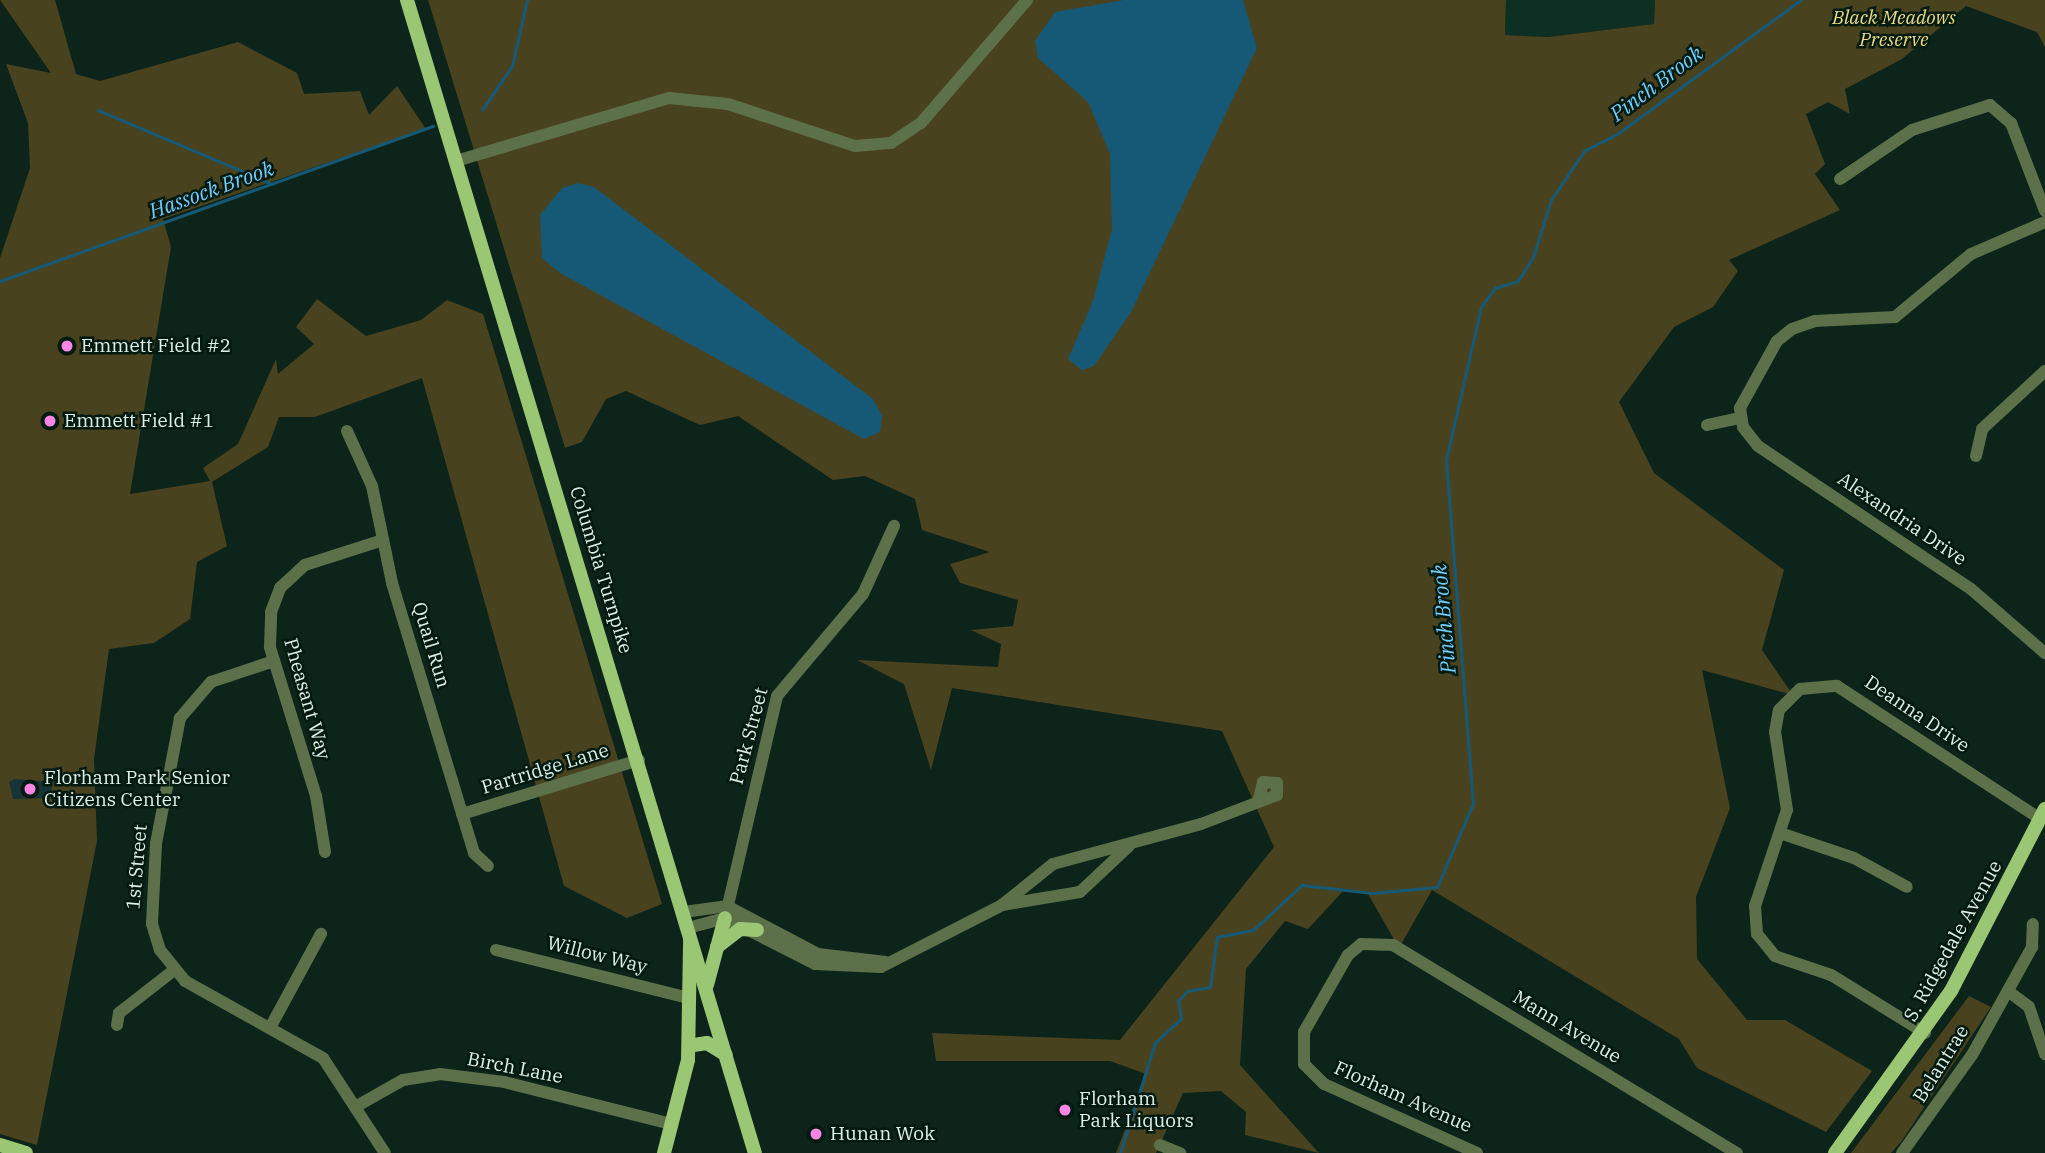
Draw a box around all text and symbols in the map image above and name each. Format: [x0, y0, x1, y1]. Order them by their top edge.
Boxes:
park label: Black Meadows Preserve [1832, 7, 1956, 51]
water label: Pinch Brook [1605, 40, 1707, 126]
water label: Hassock Brook [145, 155, 277, 223]
place label: Emmett Field #2 [81, 335, 231, 357]
marker: Emmett Field #2 [59, 338, 75, 354]
place label: Emmett Field #1 [64, 410, 214, 432]
marker: Emmett Field #1 [42, 413, 58, 429]
street label: Alexandria Drive [1833, 467, 1971, 571]
street label: Columbia Turnpike [565, 484, 637, 656]
water label: Pinch Brook [1426, 563, 1460, 675]
street label: Quail Run [407, 599, 455, 691]
street label: Pheasant Way [279, 636, 335, 762]
street label: Deanna Drive [1860, 671, 1974, 757]
street label: Park Street [725, 685, 773, 787]
street label: Partridge Lane [479, 739, 611, 799]
place label: Florham Park Senior Citizens Center [44, 767, 230, 811]
marker: Florham Park Senior Citizens Center [22, 781, 38, 797]
street label: 1st Street [122, 824, 152, 910]
street label: S. Ridgedale Avenue [1899, 857, 2007, 1025]
street label: Willow Way [544, 932, 650, 978]
street label: Mann Avenue [1509, 986, 1625, 1068]
street label: Belantrae [1908, 1021, 1974, 1107]
street label: Birch Lane [465, 1048, 565, 1088]
street label: Florham Avenue [1331, 1056, 1475, 1138]
place label: Florham Park Liquors [1079, 1088, 1194, 1132]
marker: Florham Park Liquors [1057, 1102, 1073, 1118]
place label: Hunan Wok [830, 1123, 935, 1145]
marker: Hunan Wok [808, 1126, 824, 1142]

